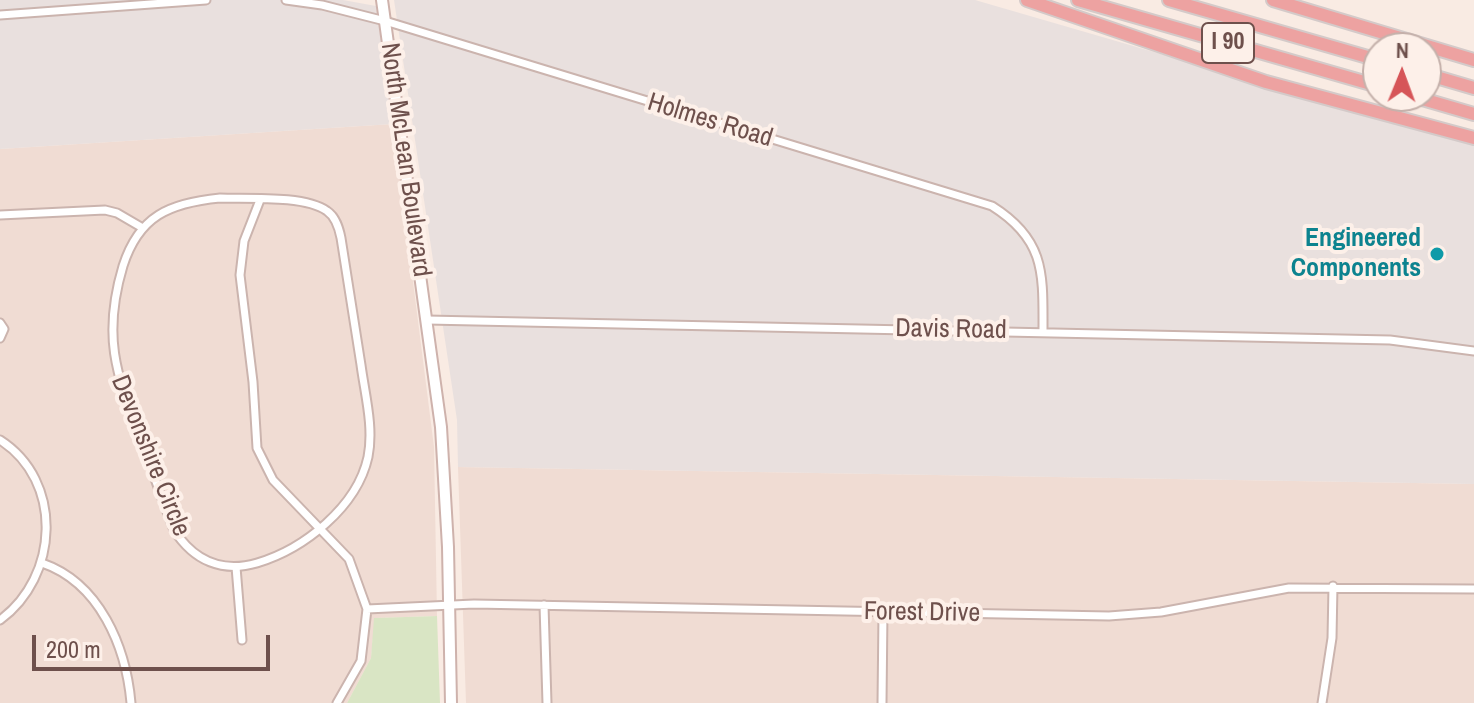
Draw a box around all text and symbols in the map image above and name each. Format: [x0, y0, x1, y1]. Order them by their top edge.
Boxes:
road number: I 90 [1202, 23, 1254, 63]
north arrow [1362, 32, 1442, 112]
text: N [1396, 35, 1409, 65]
street label: North McLean Boulevard [373, 41, 437, 279]
street label: Holmes Road [644, 87, 776, 155]
place label: Engineered Components [1291, 223, 1421, 284]
marker: Engineered Components [1428, 245, 1446, 263]
street label: Davis Road [895, 313, 1007, 347]
street label: Devonshire Circle [104, 371, 196, 541]
street label: Forest Drive [864, 596, 980, 630]
scale bar [36, 619, 274, 669]
text: 200 m [46, 633, 101, 665]

